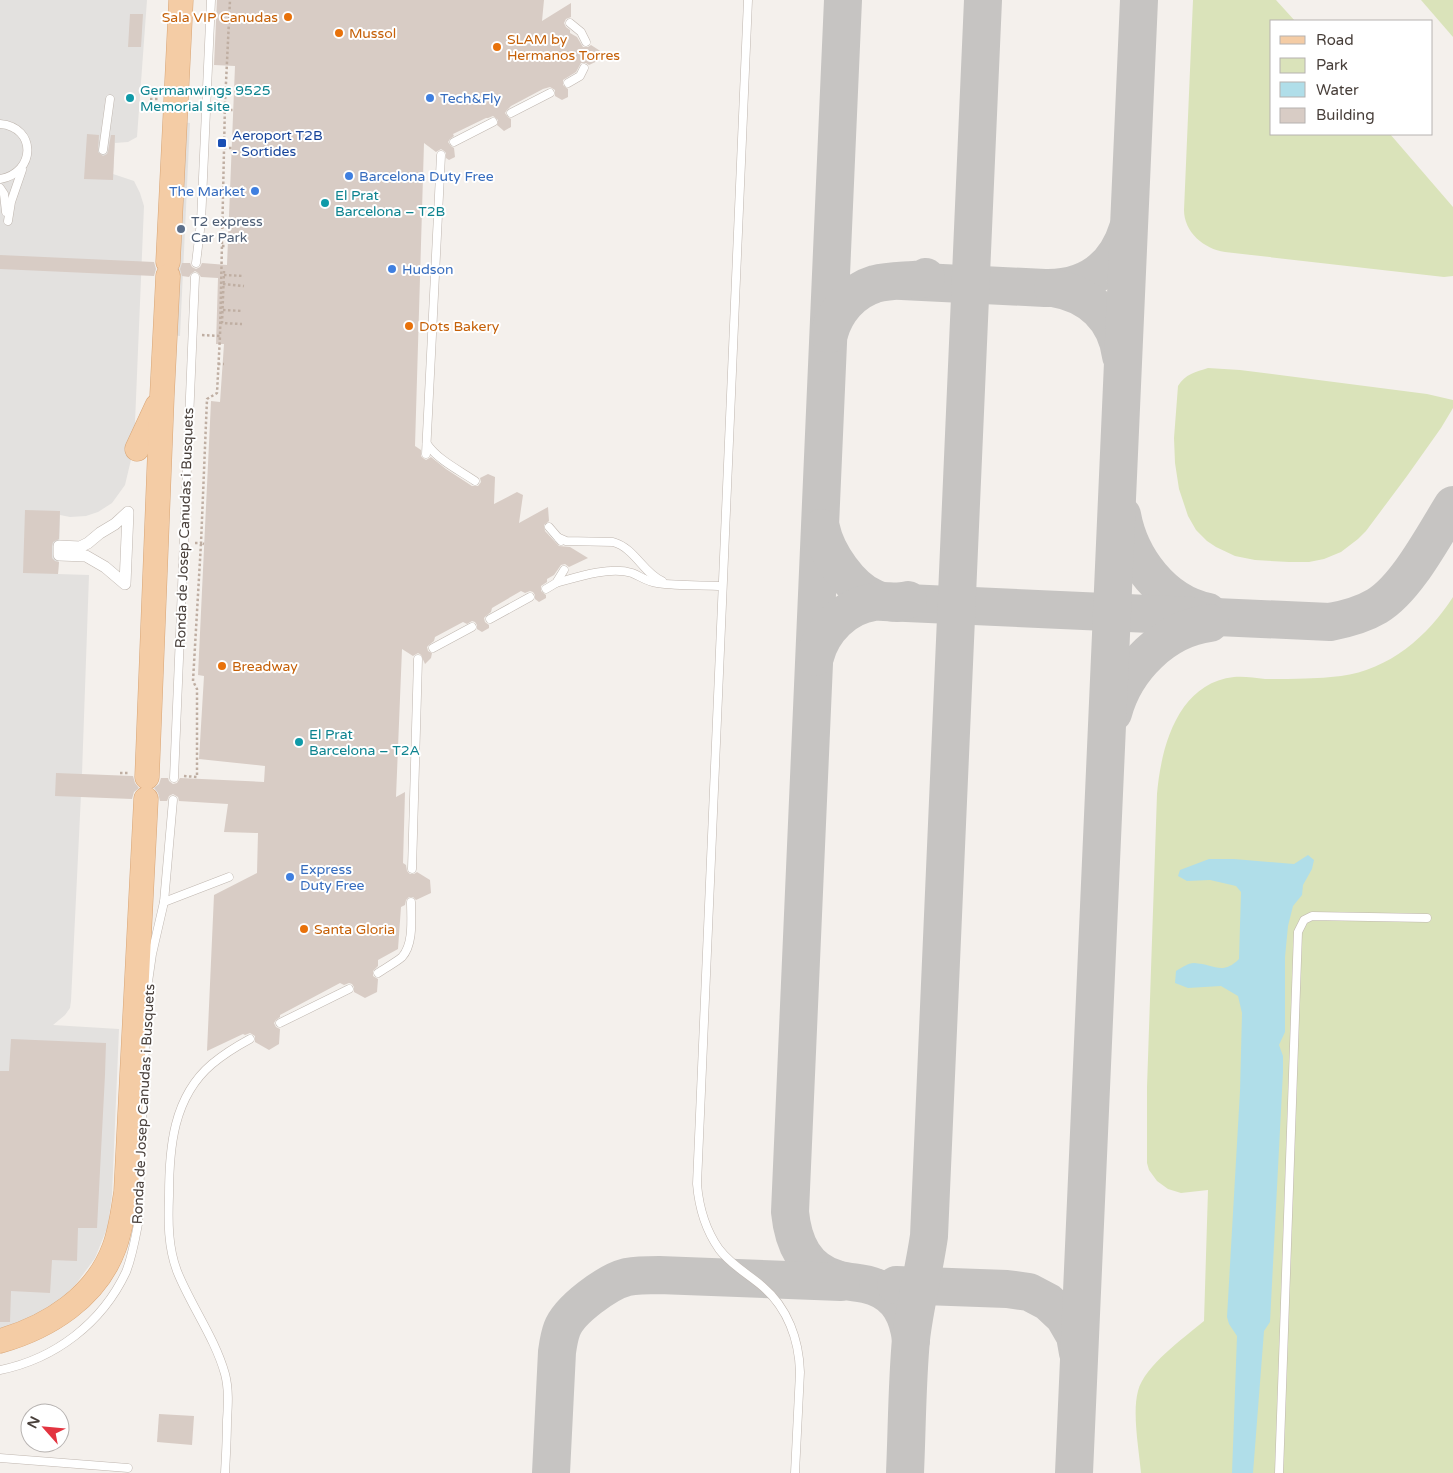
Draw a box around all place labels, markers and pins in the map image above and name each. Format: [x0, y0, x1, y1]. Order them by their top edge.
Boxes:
place label: Sala VIP Canudas [162, 9, 278, 26]
marker: Sala VIP Canudas [282, 11, 294, 23]
place label: Mussol [349, 25, 396, 42]
marker: Mussol [333, 27, 345, 39]
place label: SLAM by Hermanos Torres [507, 31, 620, 64]
marker: SLAM by Hermanos Torres [491, 41, 503, 53]
place label: Germanwings 9525 Memorial site [140, 82, 270, 115]
place label: Tech&Fly [440, 90, 502, 107]
marker: Germanwings 9525 Memorial site [124, 92, 136, 104]
marker: Tech&Fly [424, 92, 436, 104]
place label: Aeroport T2B - Sortides [232, 127, 323, 160]
marker: Aeroport T2B - Sortides [216, 137, 228, 149]
place label: Barcelona Duty Free [359, 168, 494, 185]
marker: Barcelona Duty Free [343, 170, 355, 182]
place label: The Market [169, 183, 246, 200]
marker: The Market [249, 185, 261, 197]
place label: El Prat Barcelona – T2B [335, 187, 445, 220]
marker: El Prat Barcelona – T2B [319, 197, 331, 209]
place label: T2 express Car Park [191, 213, 263, 246]
marker: T2 express Car Park [175, 223, 187, 235]
place label: Hudson [402, 261, 454, 278]
marker: Hudson [386, 263, 398, 275]
place label: Dots Bakery [419, 318, 500, 335]
marker: Dots Bakery [403, 320, 415, 332]
place label: Breadway [232, 658, 298, 675]
marker: Breadway [216, 660, 228, 672]
place label: El Prat Barcelona – T2A [309, 726, 420, 759]
marker: El Prat Barcelona – T2A [293, 736, 305, 748]
place label: Express Duty Free [300, 861, 365, 894]
marker: Express Duty Free [284, 871, 296, 883]
place label: Santa Gloria [314, 921, 395, 938]
marker: Santa Gloria [298, 923, 310, 935]

